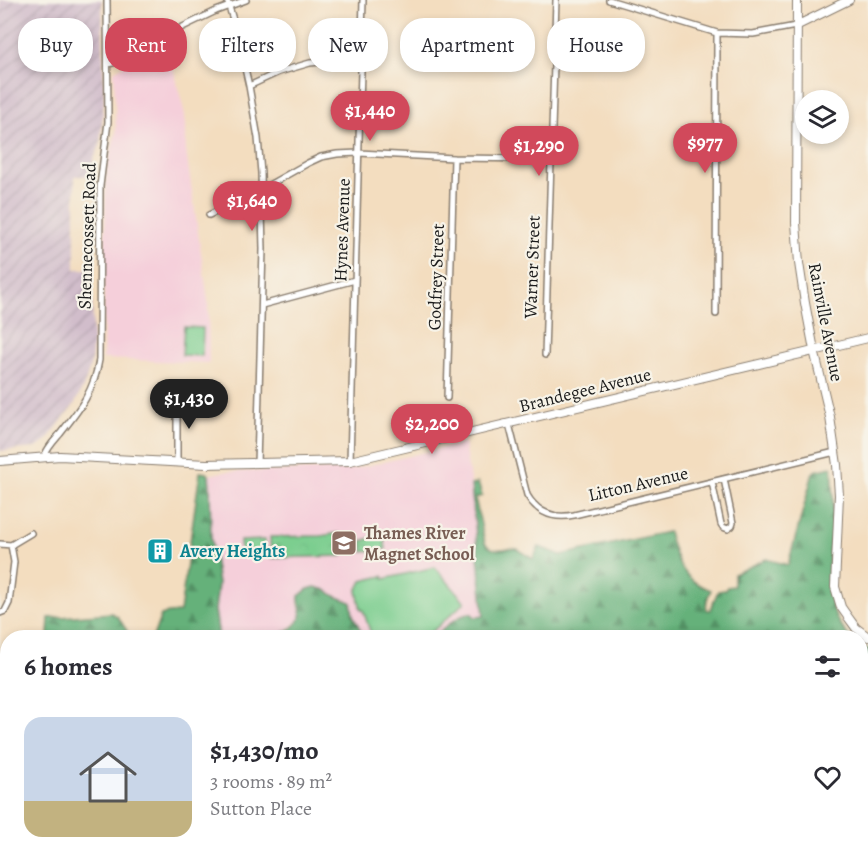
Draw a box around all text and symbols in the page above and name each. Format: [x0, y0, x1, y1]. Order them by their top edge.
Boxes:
chip: Buy [18, 18, 93, 72]
chip: Rent [105, 18, 187, 72]
chip: Filters [199, 18, 296, 72]
chip: New [308, 18, 388, 72]
chip: Apartment [400, 18, 535, 72]
chip: House [547, 18, 645, 72]
map controls [795, 90, 849, 144]
button: layers [795, 90, 849, 144]
pin: $1,440 [321, 91, 419, 142]
text: $1,440 [345, 97, 395, 124]
pin: $977 [669, 123, 741, 174]
pin: $1,290 [490, 126, 588, 177]
text: $977 [687, 129, 723, 156]
text: $1,290 [514, 132, 564, 159]
street label: Shennecossett Road [72, 162, 102, 310]
street label: Hynes Avenue [328, 178, 356, 282]
pin: $1,640 [203, 181, 301, 232]
text: $1,640 [227, 187, 277, 214]
street label: Warner Street [518, 215, 546, 320]
street label: Godfrey Street [422, 223, 450, 331]
street label: Rainville Avenue [803, 260, 849, 384]
street label: Brandegee Avenue [516, 362, 654, 418]
pin: $1,430 [140, 379, 238, 430]
text: $1,430 [164, 385, 214, 412]
pin: $2,200 [383, 404, 481, 455]
text: $2,200 [405, 410, 459, 437]
street label: Litton Avenue [586, 461, 690, 507]
place label: Thames River Magnet School [364, 521, 475, 566]
school or university icon: Thames River Magnet School [329, 528, 359, 558]
building icon: Avery Heights [145, 536, 175, 566]
place label: Avery Heights [179, 539, 285, 563]
text: 6 homes [24, 649, 113, 684]
icon: filters [811, 650, 844, 683]
text: $1,430/mo [210, 733, 319, 768]
icon: home [72, 741, 144, 813]
icon: heart [811, 761, 844, 794]
text: 3 rooms · 89 m² [210, 768, 332, 795]
text: Sutton Place [210, 795, 312, 822]

